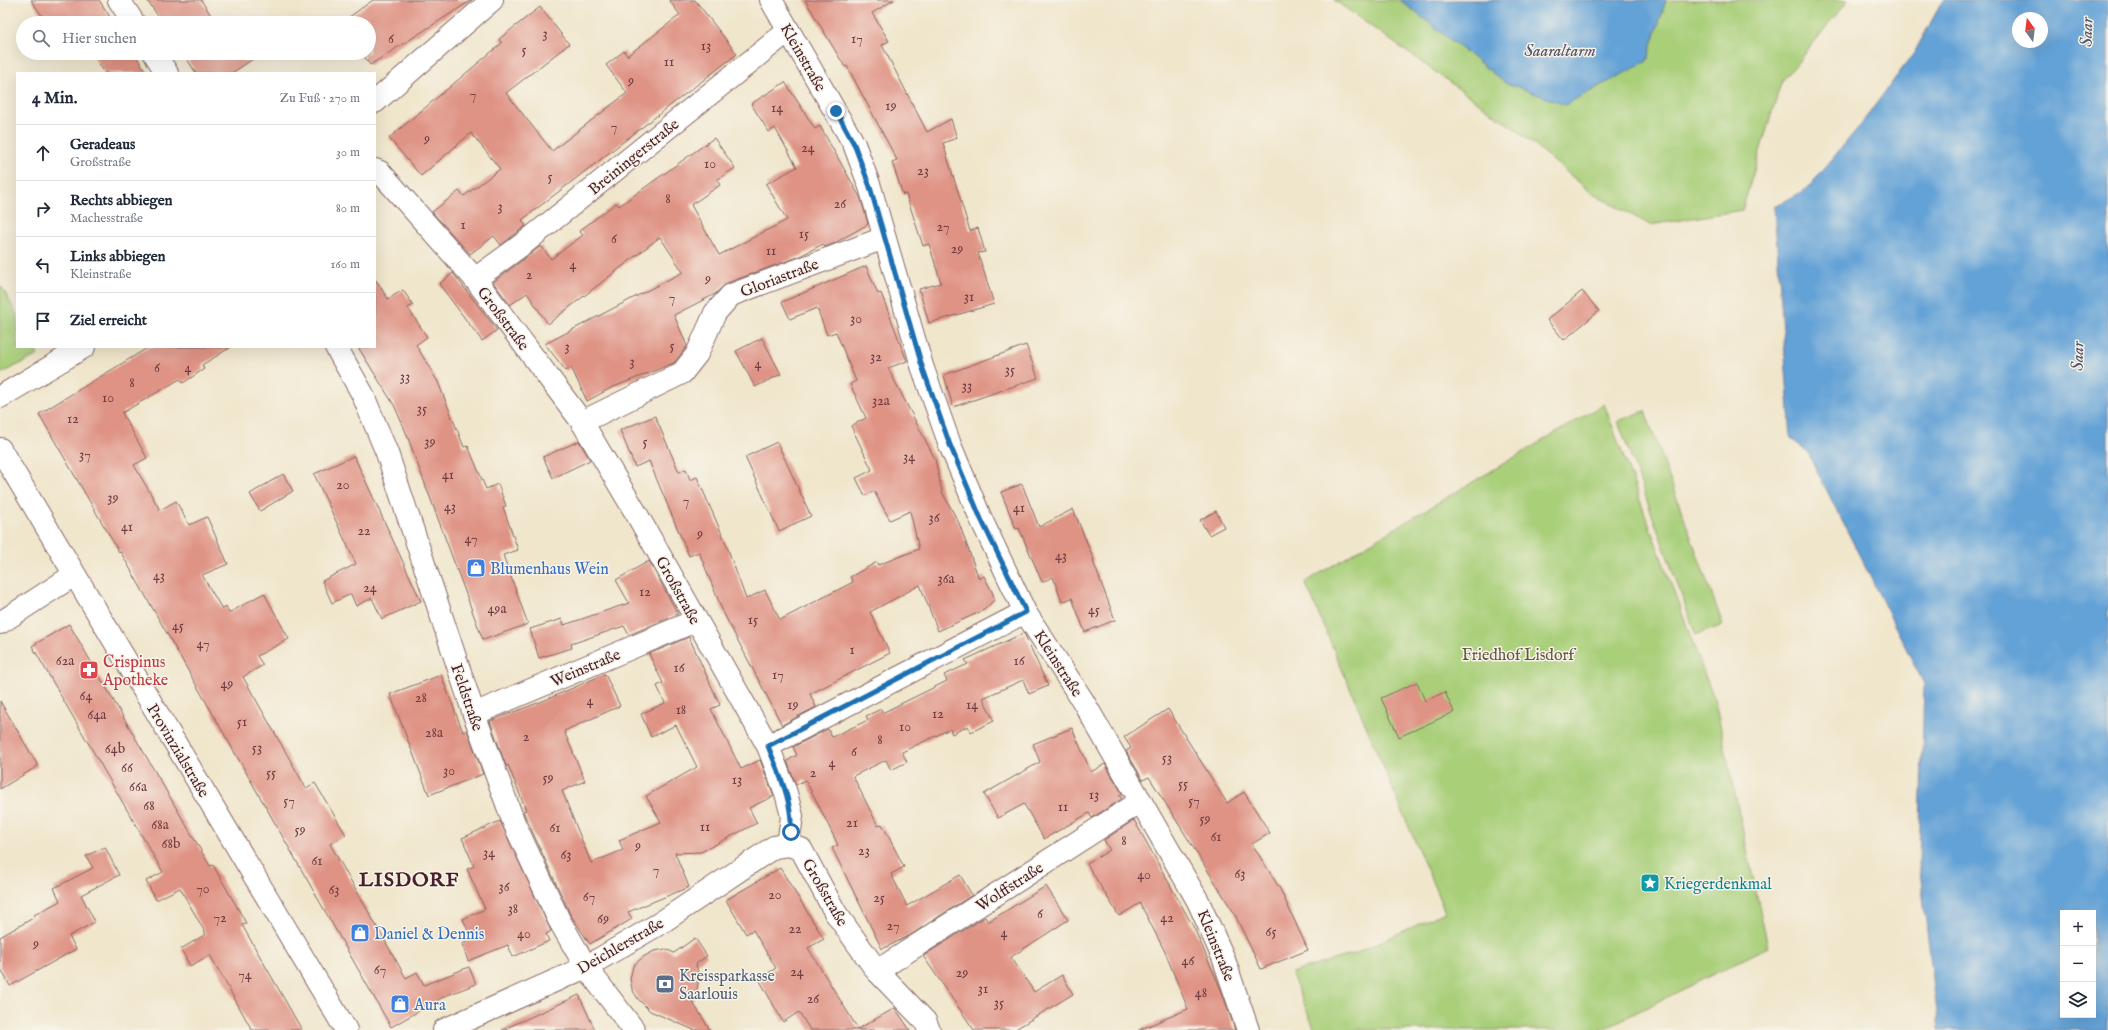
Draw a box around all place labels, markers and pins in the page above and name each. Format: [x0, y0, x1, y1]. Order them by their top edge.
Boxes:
shop icon: Blumenhaus Wein [465, 557, 487, 579]
place label: Blumenhaus Wein [490, 560, 609, 580]
place label: Crispinus Apotheke [102, 653, 168, 691]
pharmacy icon: Crispinus Apotheke [78, 659, 100, 681]
place icon: Kriegerdenkmal [1639, 872, 1661, 894]
place label: Kriegerdenkmal [1664, 875, 1772, 895]
shop icon: Daniel & Dennis [349, 922, 371, 944]
place label: Daniel & Dennis [374, 925, 485, 945]
place label: Kreissparkasse Saarlouis [679, 967, 775, 1005]
bank icon: Kreissparkasse Saarlouis [654, 973, 676, 995]
shop icon: Aura [389, 993, 411, 1015]
place label: Aura [413, 996, 446, 1016]

